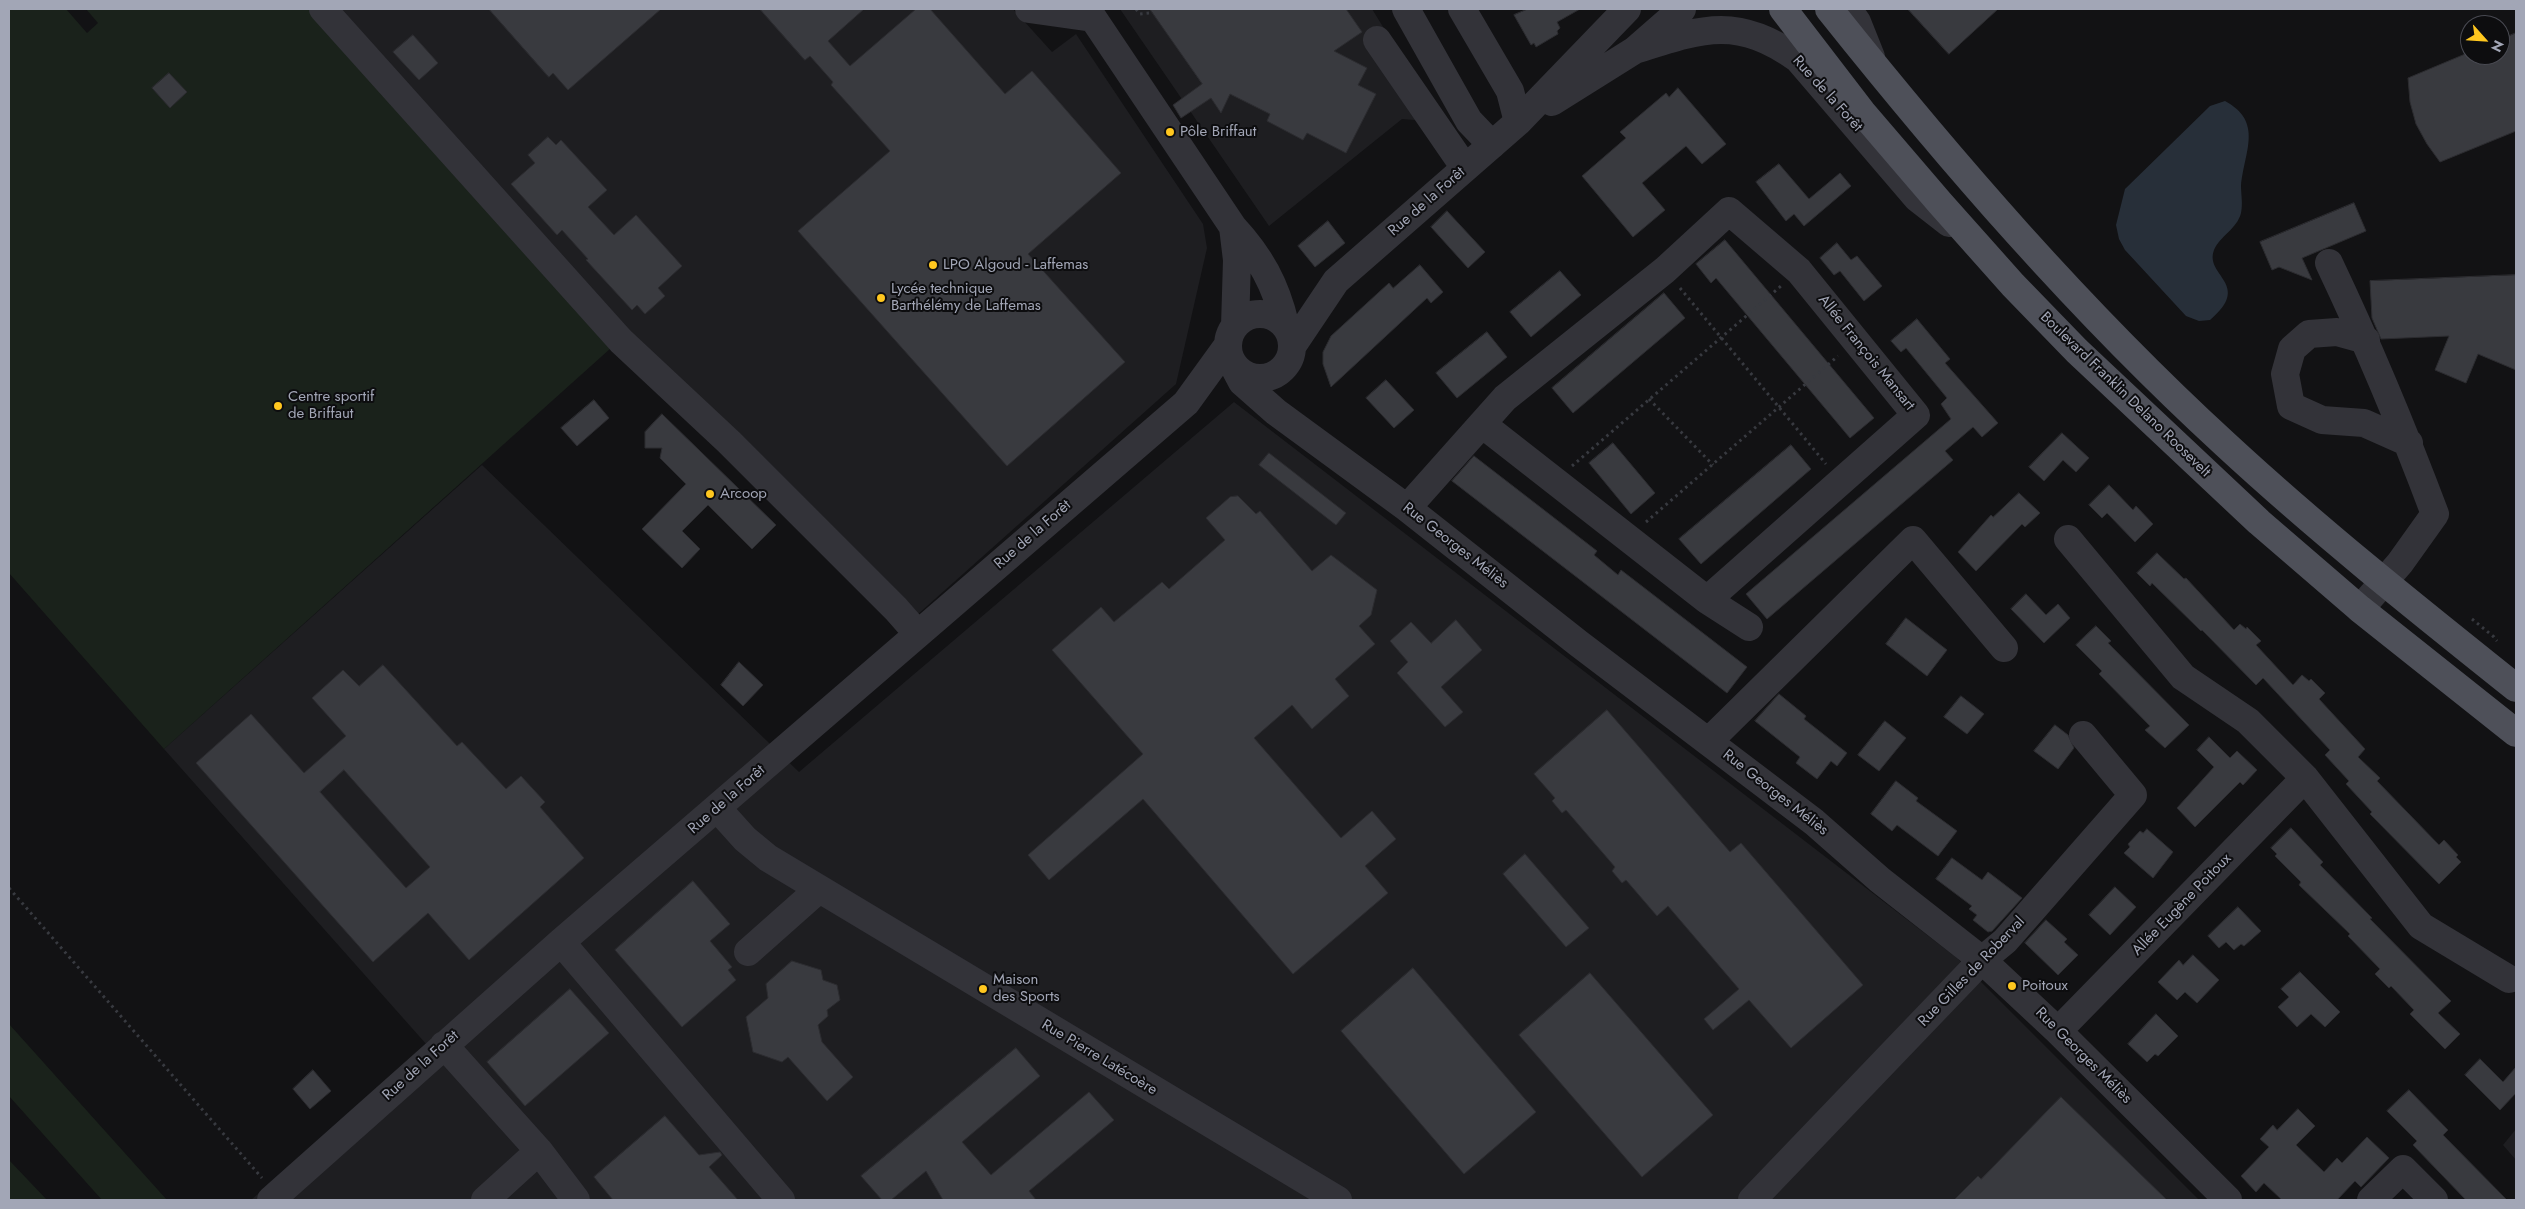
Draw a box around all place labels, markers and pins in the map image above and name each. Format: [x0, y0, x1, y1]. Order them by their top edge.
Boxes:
place label: Pôle Briffaut [1180, 123, 1256, 141]
marker: Pôle Briffaut [1164, 126, 1176, 138]
place label: LPO Algoud - Laffemas [943, 256, 1088, 274]
marker: LPO Algoud - Laffemas [927, 259, 939, 271]
place label: Lycée technique Barthélémy de Laffemas [891, 280, 1041, 315]
marker: Lycée technique Barthélémy de Laffemas [875, 292, 887, 304]
place label: Centre sportif de Briffaut [288, 388, 374, 423]
marker: Centre sportif de Briffaut [272, 400, 284, 412]
place label: Arcoop [720, 485, 767, 503]
marker: Arcoop [704, 488, 716, 500]
place label: Maison des Sports [993, 971, 1060, 1006]
place label: Poitoux [2022, 977, 2068, 995]
marker: Poitoux [2006, 980, 2018, 992]
marker: Maison des Sports [977, 983, 989, 995]

